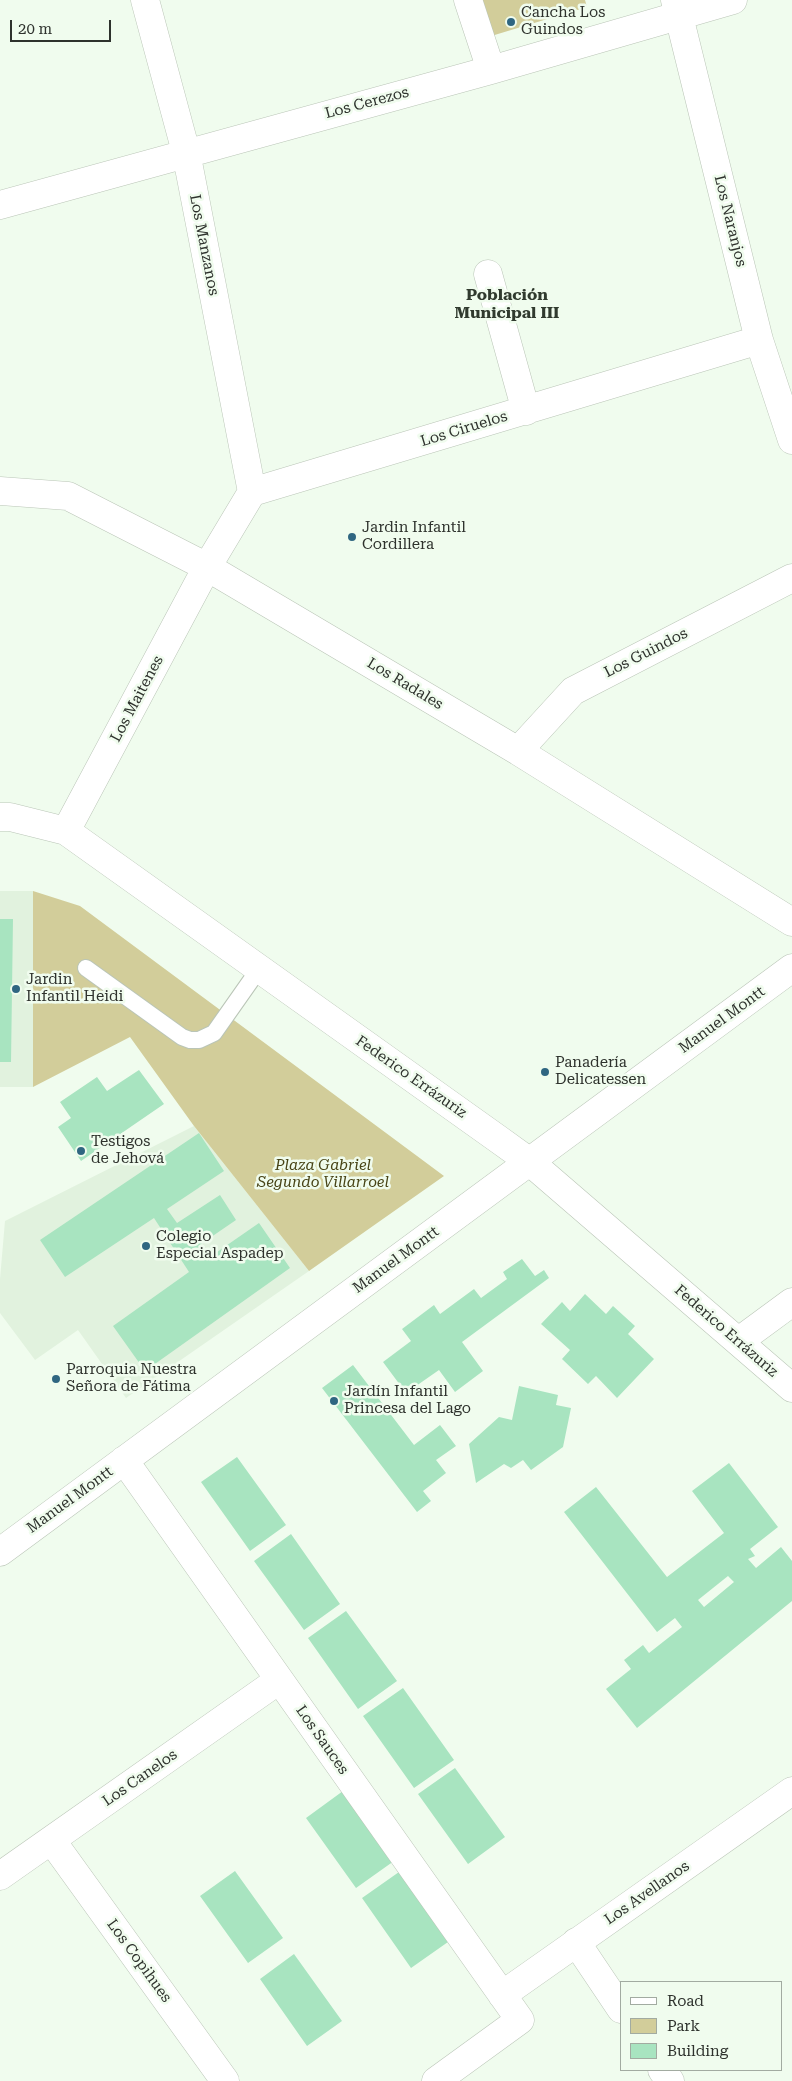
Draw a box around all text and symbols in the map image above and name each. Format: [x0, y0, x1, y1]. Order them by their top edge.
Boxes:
place label: Cancha Los Guindos [521, 4, 605, 39]
scale bar [12, 10, 114, 42]
marker: Cancha Los Guindos [505, 16, 517, 28]
text: 20 m [18, 20, 52, 38]
street label: Los Cerezos [323, 83, 411, 123]
street label: Los Naranjos [710, 173, 750, 269]
street label: Los Manzanos [185, 193, 223, 297]
district label: Población Municipal III [455, 285, 559, 323]
street label: Los Ciruelos [418, 407, 510, 451]
place label: Jardin Infantil Cordillera [362, 519, 466, 554]
marker: Jardin Infantil Cordillera [346, 531, 358, 543]
street label: Los Guindos [601, 624, 691, 682]
street label: Los Maitenes [107, 653, 167, 745]
street label: Los Radales [364, 654, 446, 714]
place label: Jardin Infantil Heidi [26, 971, 123, 1006]
marker: Jardin Infantil Heidi [10, 983, 22, 995]
street label: Manuel Montt [675, 983, 769, 1057]
street label: Federico Errázuriz [352, 1032, 470, 1122]
place label: Panadería Delicatessen [555, 1054, 646, 1089]
marker: Panadería Delicatessen [539, 1066, 551, 1078]
place label: Testigos de Jehová [91, 1133, 164, 1168]
marker: Testigos de Jehová [75, 1145, 87, 1157]
park label: Plaza Gabriel Segundo Villarroel [257, 1157, 389, 1192]
street label: Manuel Montt [349, 1223, 443, 1297]
place label: Colegio Especial Aspadep [156, 1228, 284, 1263]
marker: Colegio Especial Aspadep [140, 1240, 152, 1252]
street label: Federico Errázuriz [671, 1281, 781, 1381]
place label: Parroquia Nuestra Señora de Fátima [66, 1361, 197, 1396]
marker: Parroquia Nuestra Señora de Fátima [50, 1373, 62, 1385]
place label: Jardín Infantil Princesa del Lago [344, 1383, 471, 1418]
marker: Jardín Infantil Princesa del Lago [328, 1395, 340, 1407]
street label: Manuel Montt [23, 1463, 117, 1537]
street label: Los Sauces [292, 1702, 352, 1778]
street label: Los Canelos [99, 1746, 181, 1810]
street label: Los Avellanos [601, 1857, 693, 1929]
street label: Los Copihues [103, 1916, 175, 2006]
legend [620, 1981, 782, 2071]
text: Road [667, 1992, 704, 2010]
text: Park [667, 2017, 700, 2035]
text: Building [667, 2042, 728, 2060]

